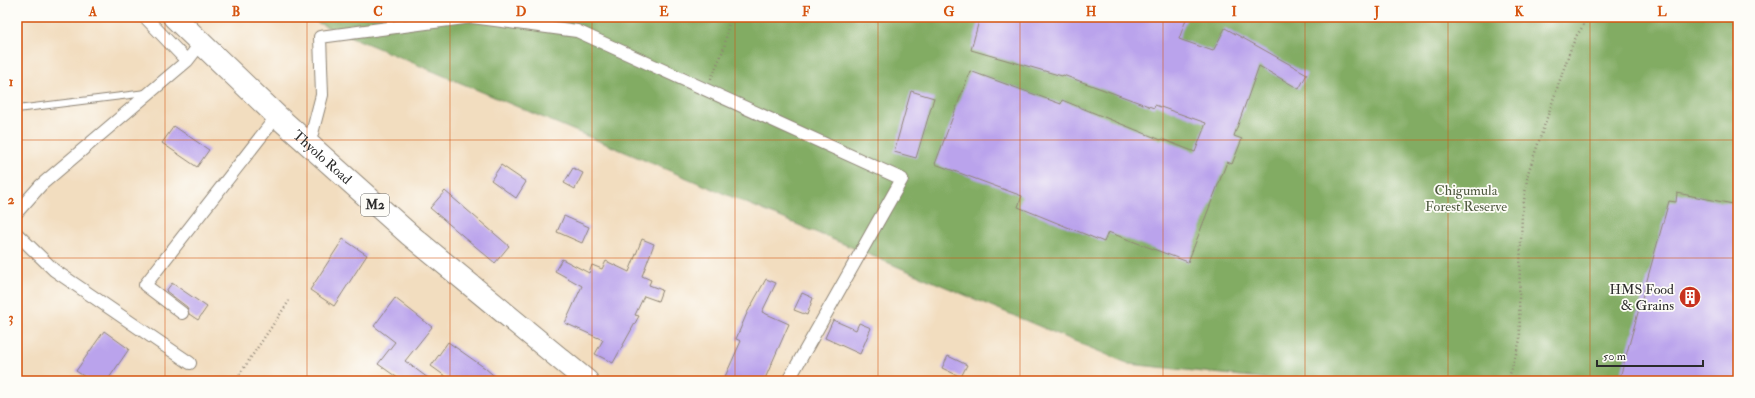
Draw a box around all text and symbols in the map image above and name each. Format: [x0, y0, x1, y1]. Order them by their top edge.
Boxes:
text: A [88, 4, 98, 20]
text: B [232, 4, 240, 20]
text: C [373, 4, 383, 20]
text: D [516, 4, 527, 20]
text: E [659, 4, 669, 20]
text: F [802, 4, 811, 20]
text: G [944, 4, 955, 20]
text: H [1086, 4, 1097, 20]
text: I [1231, 4, 1237, 20]
text: J [1373, 4, 1380, 21]
text: K [1514, 4, 1524, 20]
text: L [1657, 4, 1667, 20]
text: 1 [9, 74, 14, 90]
street label: Thyolo Road [290, 126, 355, 187]
park label: Chigumula Forest Reserve [1425, 182, 1507, 215]
text: 2 [8, 192, 15, 208]
road number: M2 [361, 194, 389, 216]
place label: HMS Food & Grains [1609, 281, 1674, 314]
building icon: HMS Food & Grains [1677, 284, 1703, 310]
text: 3 [9, 310, 14, 326]
scale bar [1597, 342, 1703, 368]
text: 50 m [1603, 349, 1627, 364]

